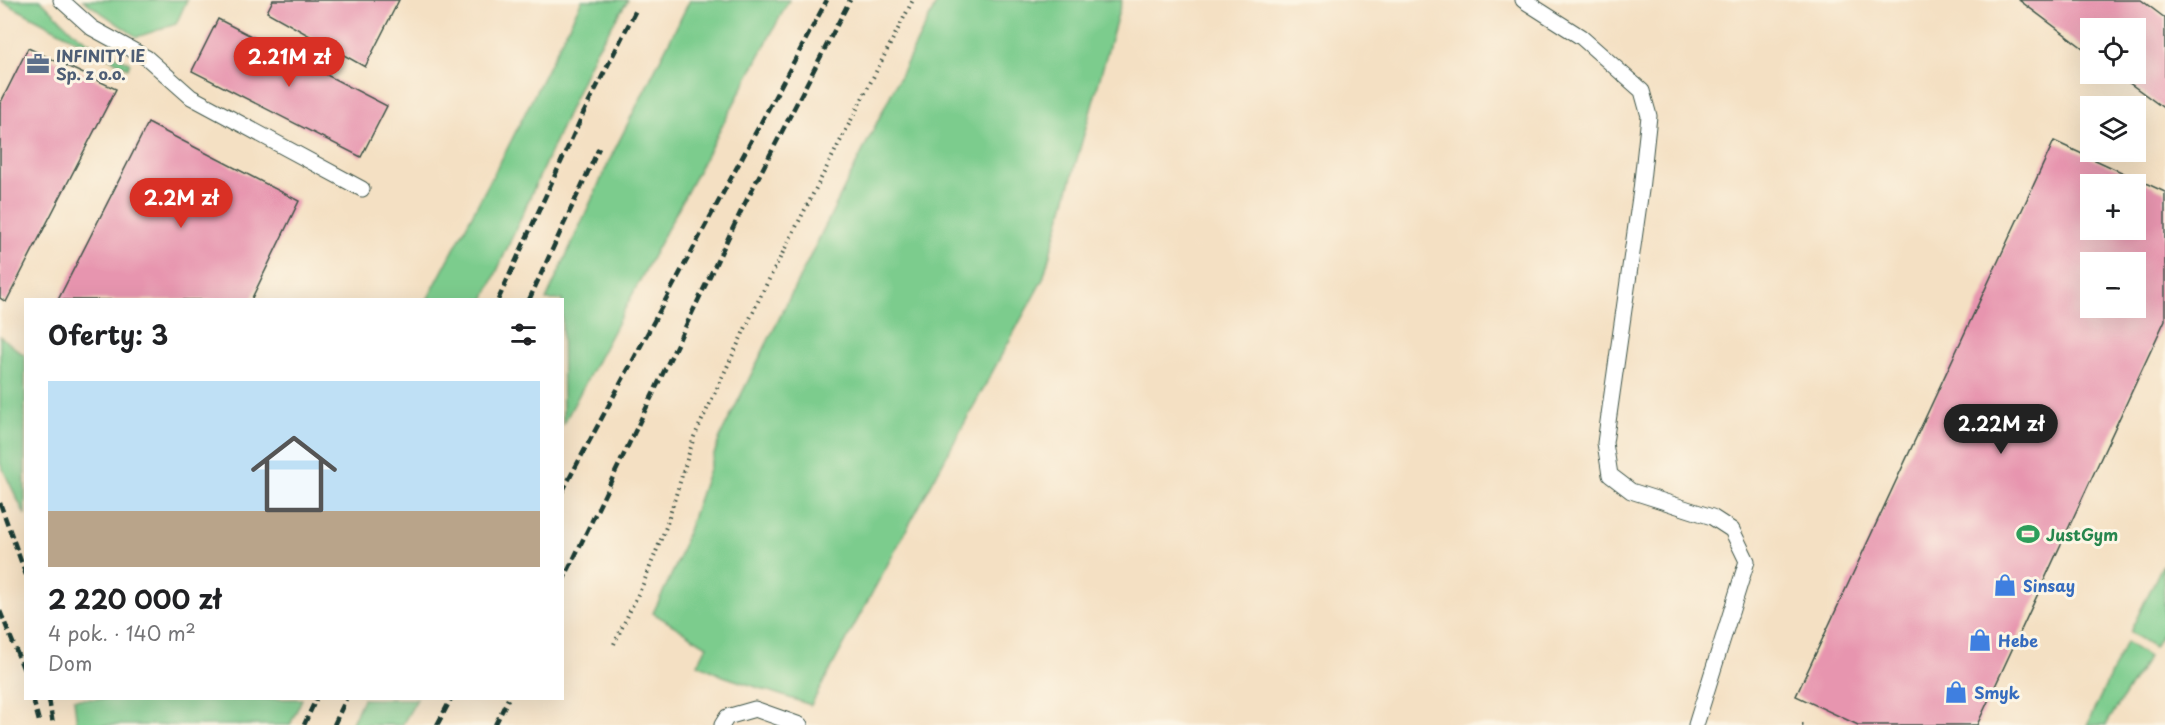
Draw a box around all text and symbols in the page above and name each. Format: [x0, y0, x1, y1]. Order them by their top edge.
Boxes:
map controls [2080, 18, 2146, 318]
button: locate [2080, 18, 2146, 84]
pin: 2.21M zł [227, 37, 351, 88]
text: 2.21M zł [248, 41, 330, 71]
place label: INFINITY IE Sp. z o.o. [56, 43, 145, 85]
office icon: INFINITY IE Sp. z o.o. [25, 51, 51, 77]
button: layers [2080, 96, 2146, 162]
button: + [2080, 174, 2146, 240]
pin: 2.2M zł [126, 178, 236, 229]
text: 2.2M zł [144, 182, 218, 212]
button: − [2080, 252, 2146, 318]
text: Oferty: 3 [48, 315, 168, 354]
icon: filters [507, 318, 540, 351]
pin: 2.22M zł [1939, 404, 2063, 455]
text: 2.22M zł [1958, 408, 2044, 438]
icon: home [240, 420, 348, 528]
sports icon: JustGym [2015, 521, 2041, 547]
place label: JustGym [2046, 522, 2118, 546]
shop icon: Sinsay [1992, 572, 2018, 598]
place label: Sinsay [2023, 573, 2075, 597]
text: 2 220 000 zł [48, 579, 221, 618]
text: 4 pok. · 140 m² [48, 618, 196, 648]
shop icon: Hebe [1967, 627, 1993, 653]
place label: Hebe [1998, 628, 2038, 652]
text: Dom [48, 648, 92, 678]
shop icon: Smyk [1943, 679, 1969, 705]
place label: Smyk [1974, 680, 2020, 704]

